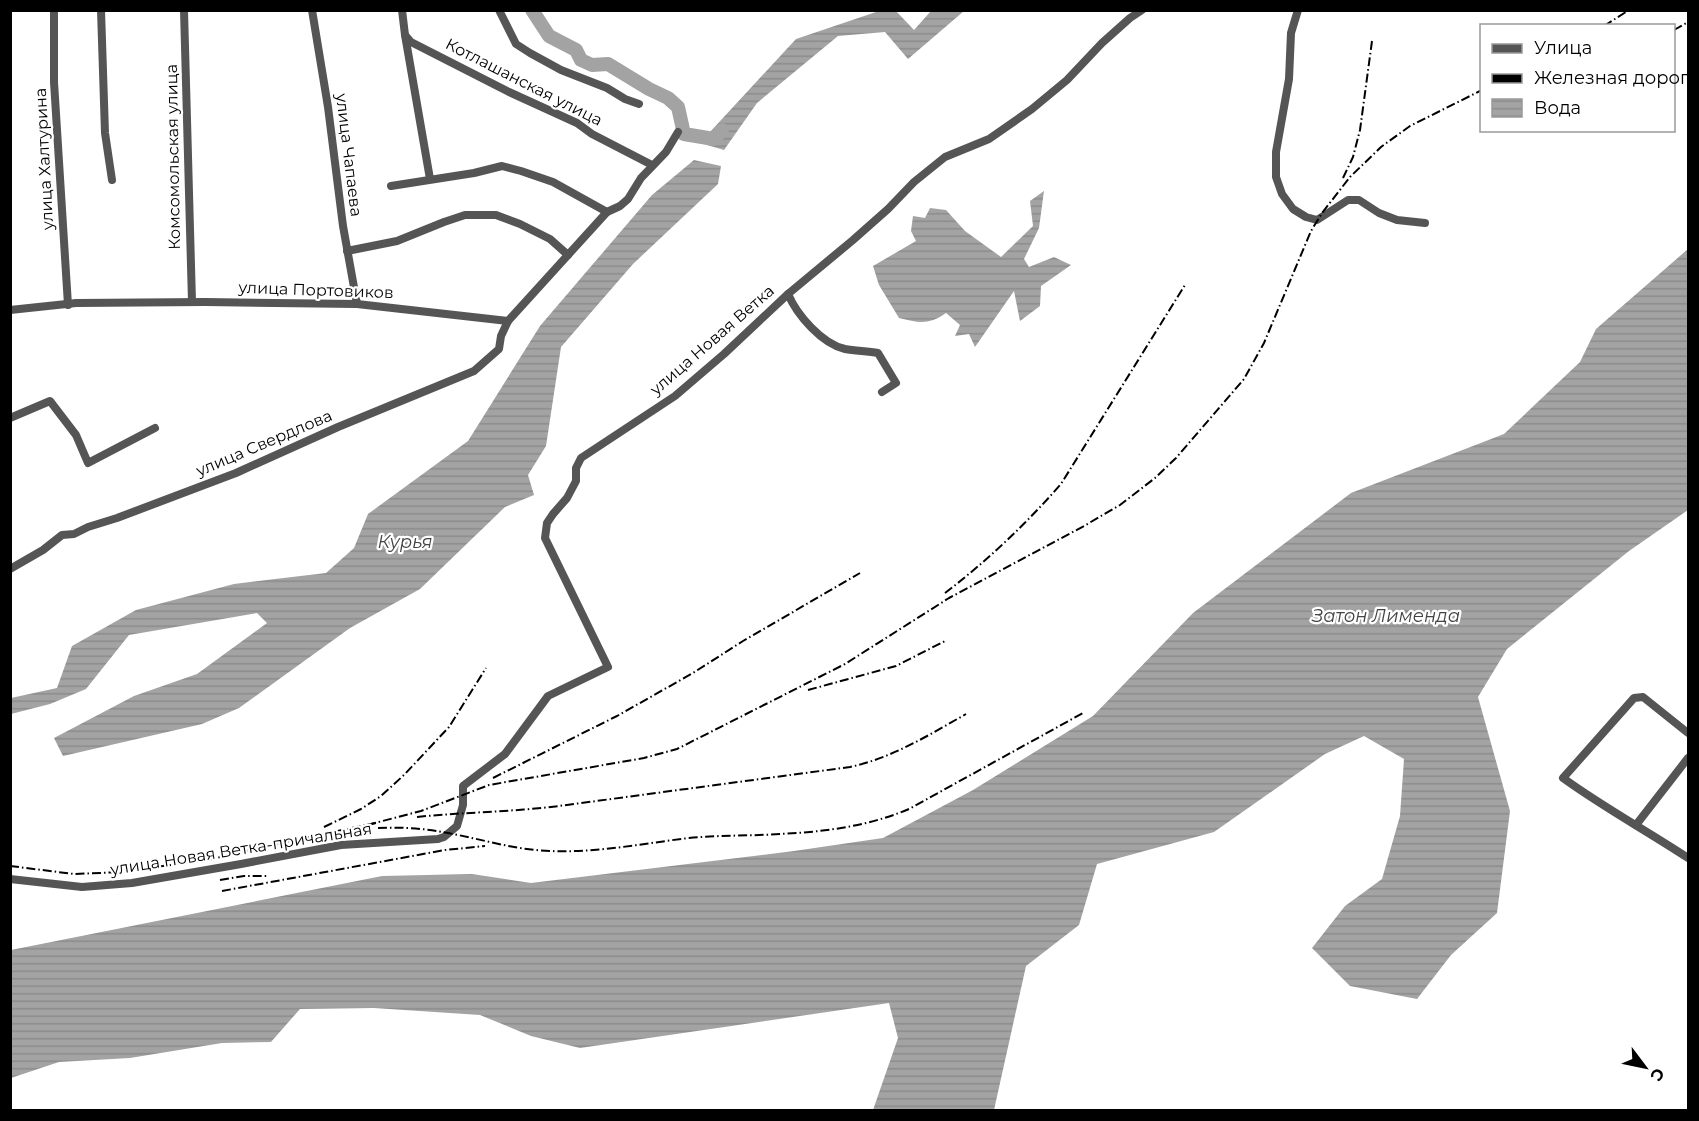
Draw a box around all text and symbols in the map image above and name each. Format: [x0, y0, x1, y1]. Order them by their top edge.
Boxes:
legend [1480, 24, 1675, 132]
street label: Котлашанская улица [442, 34, 606, 130]
text: Улица [1534, 37, 1592, 59]
street label: Комсомольская улица [162, 64, 184, 250]
text: Железная дорога [1534, 67, 1699, 89]
street label: улица Халтурина [31, 87, 57, 232]
street label: улица Чапаева [332, 91, 366, 218]
text: Вода [1534, 97, 1581, 119]
street label: улица Портовиков [237, 278, 394, 302]
street label: улица Новая Ветка [645, 281, 778, 400]
street label: улица Свердлова [192, 406, 335, 481]
water label: Курья [378, 531, 433, 553]
water label: Затон Лименда [1311, 605, 1460, 627]
street label: улица Новая Ветка-причальная [108, 819, 373, 879]
north arrow [1615, 1037, 1675, 1097]
text: С [1646, 1065, 1668, 1085]

